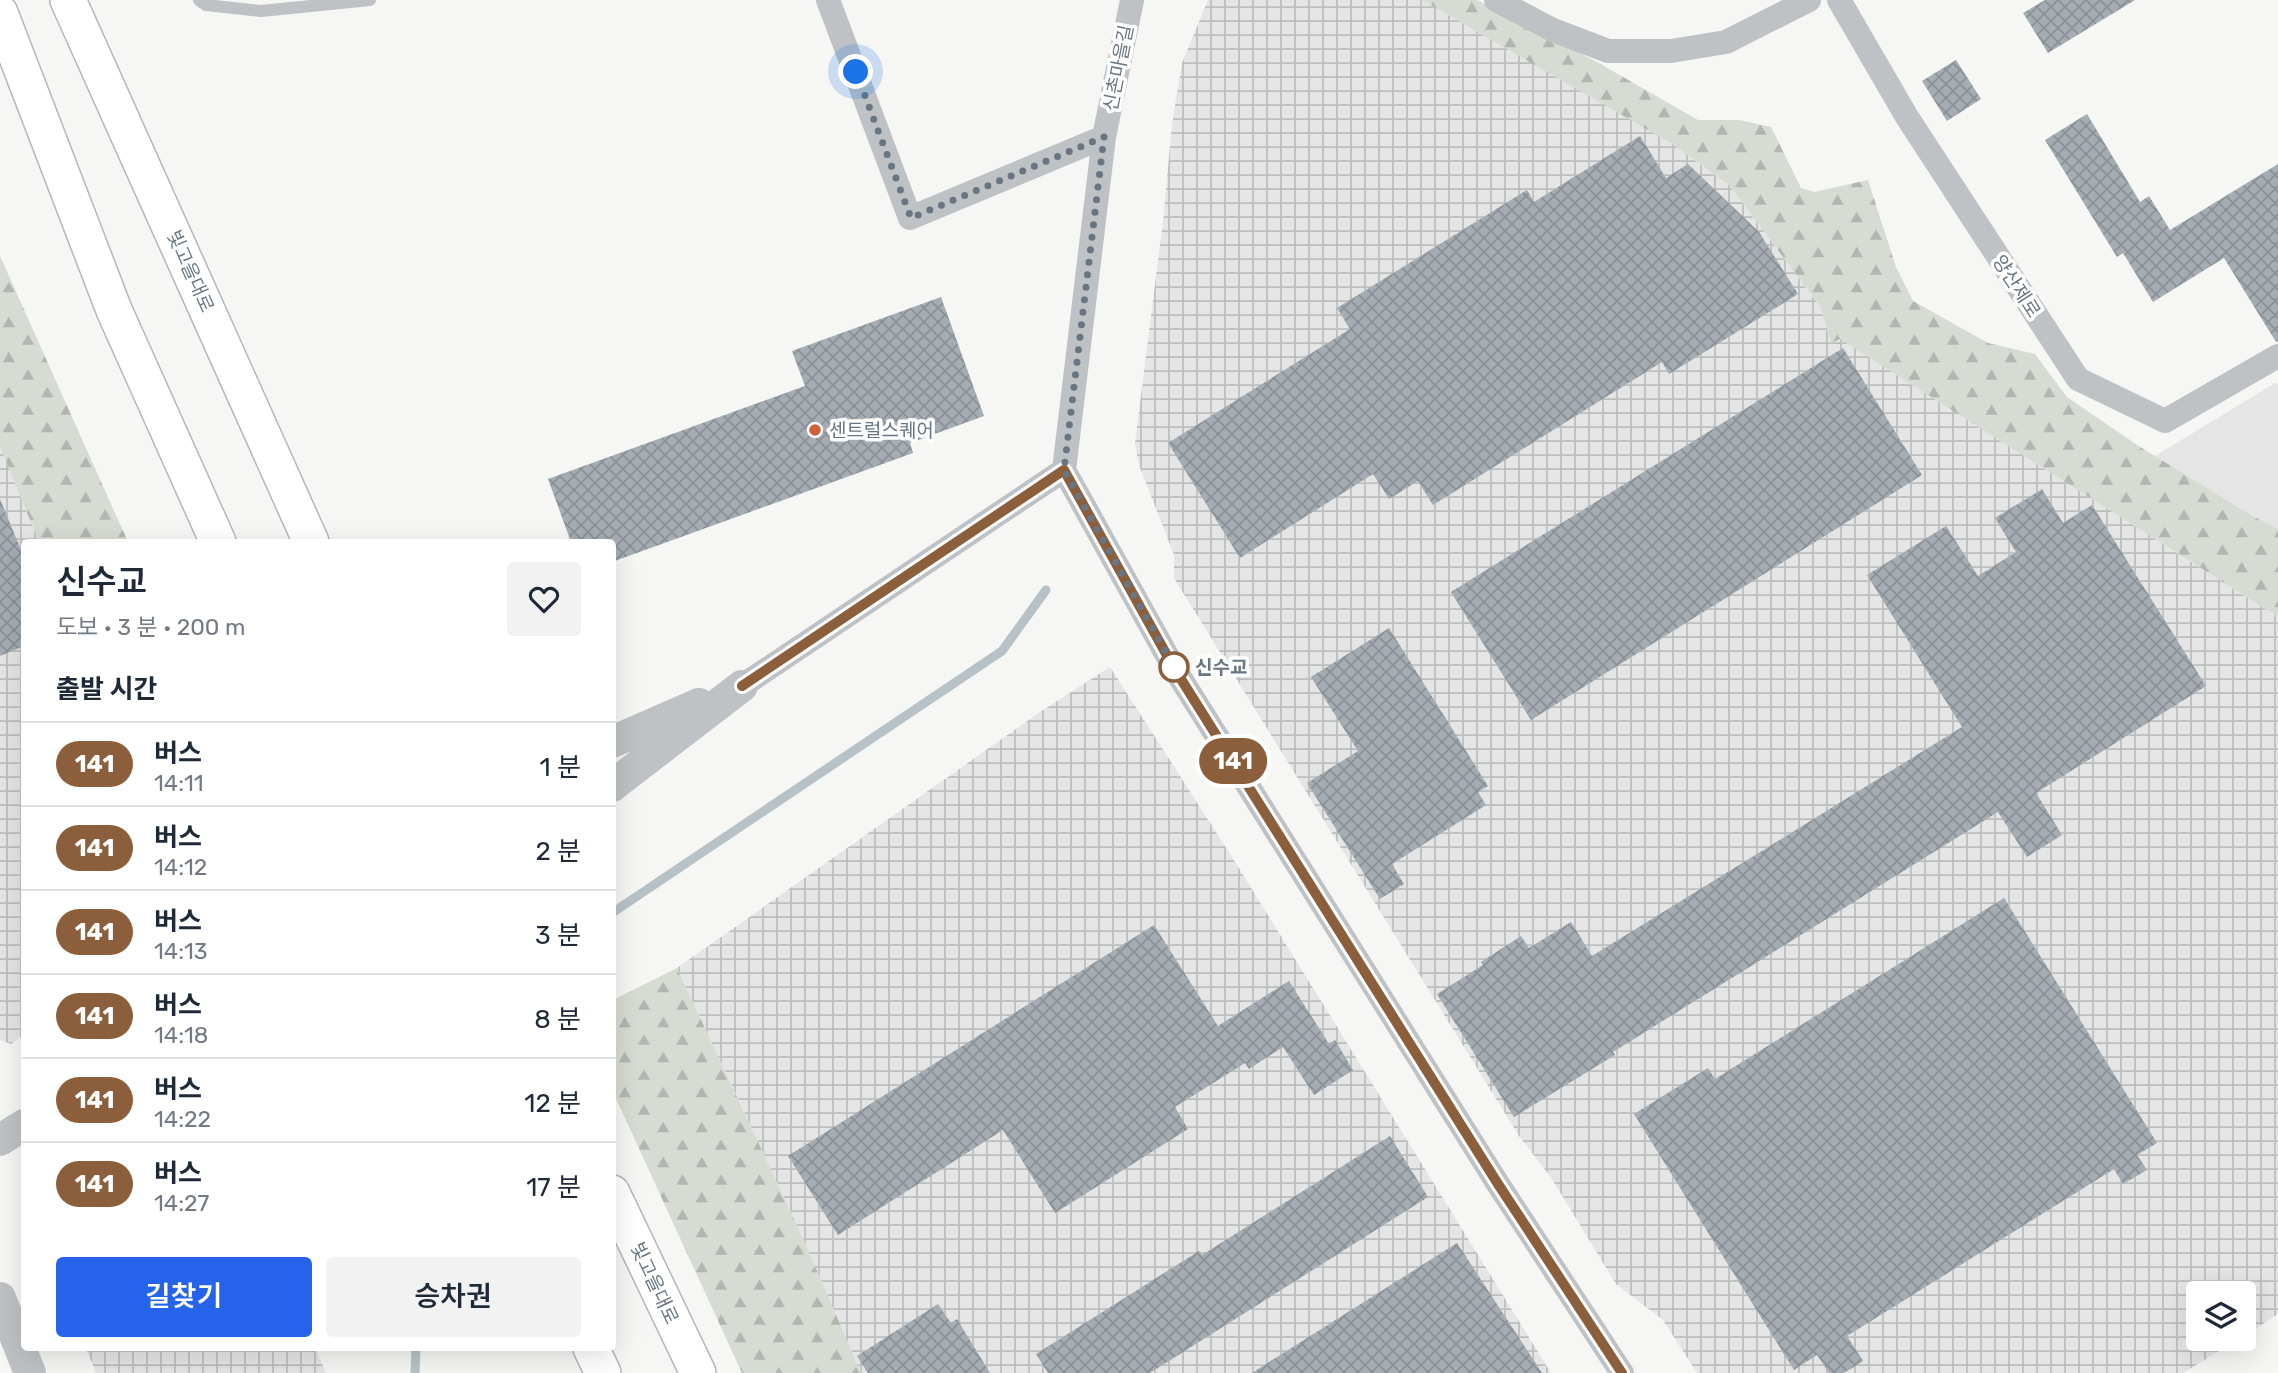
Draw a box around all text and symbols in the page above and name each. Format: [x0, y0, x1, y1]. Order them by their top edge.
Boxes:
street label: 신촌마을길 [1099, 23, 1138, 113]
your location [838, 54, 873, 89]
street label: 빛고을대로 [162, 227, 219, 316]
street label: 양산제로 [1988, 251, 2045, 322]
place label: 센트럴스퀘어 [829, 419, 934, 442]
marker: 센트럴스퀘어 [807, 422, 823, 438]
text: 신수교 [56, 562, 147, 601]
button: heart [507, 562, 581, 636]
text: 도보 · 3 분 · 200 m [56, 613, 245, 641]
marker: 신수교 [1159, 652, 1189, 682]
place label: 신수교 [1195, 656, 1247, 679]
text: 출발 시간 [56, 674, 157, 705]
text: 버스 [154, 738, 202, 769]
line badge: 141 [1193, 738, 1273, 784]
text: 141 [1213, 747, 1253, 775]
text: 141 [75, 750, 114, 778]
text: 1 분 [540, 752, 581, 783]
text: 14:11 [154, 769, 204, 797]
text: 버스 [154, 822, 202, 853]
text: 141 [75, 834, 114, 862]
text: 2 분 [535, 836, 581, 867]
text: 14:12 [154, 853, 207, 881]
text: 버스 [154, 906, 202, 937]
text: 141 [75, 918, 114, 946]
text: 3 분 [535, 920, 581, 951]
text: 14:13 [154, 937, 208, 965]
text: 버스 [154, 990, 202, 1021]
text: 141 [75, 1002, 114, 1030]
text: 8 분 [534, 1004, 581, 1035]
text: 14:18 [154, 1021, 209, 1049]
text: 버스 [154, 1074, 202, 1105]
text: 141 [75, 1086, 114, 1114]
text: 12 분 [524, 1088, 581, 1119]
text: 14:22 [154, 1105, 211, 1133]
text: 버스 [154, 1158, 202, 1189]
text: 141 [75, 1170, 114, 1198]
text: 17 분 [526, 1172, 581, 1203]
text: 14:27 [154, 1189, 209, 1217]
street label: 빛고을대로 [626, 1239, 683, 1328]
button: 길찾기 [56, 1257, 312, 1337]
button: 승차권 [326, 1257, 581, 1337]
map controls [2186, 1281, 2256, 1351]
button: layers [2186, 1281, 2256, 1351]

